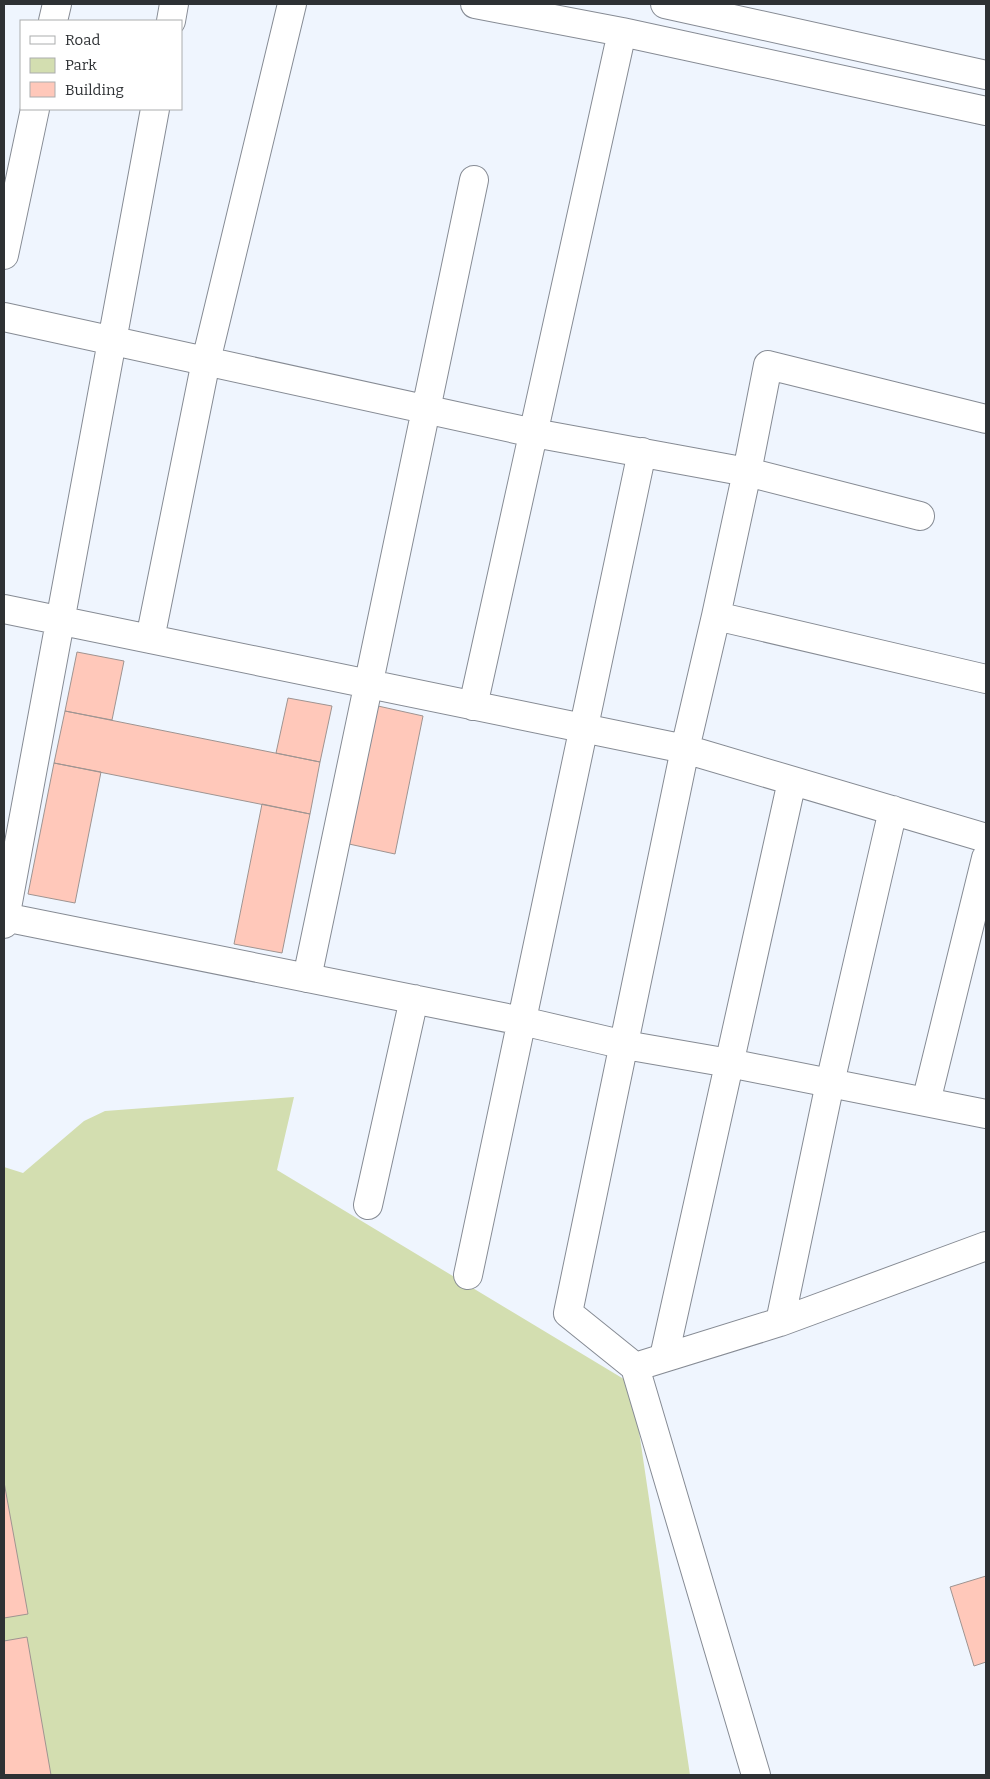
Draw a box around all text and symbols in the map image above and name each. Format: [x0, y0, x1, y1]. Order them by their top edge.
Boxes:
legend [20, 20, 182, 110]
text: Road [65, 31, 100, 49]
text: Park [65, 56, 97, 74]
text: Building [65, 81, 124, 99]

